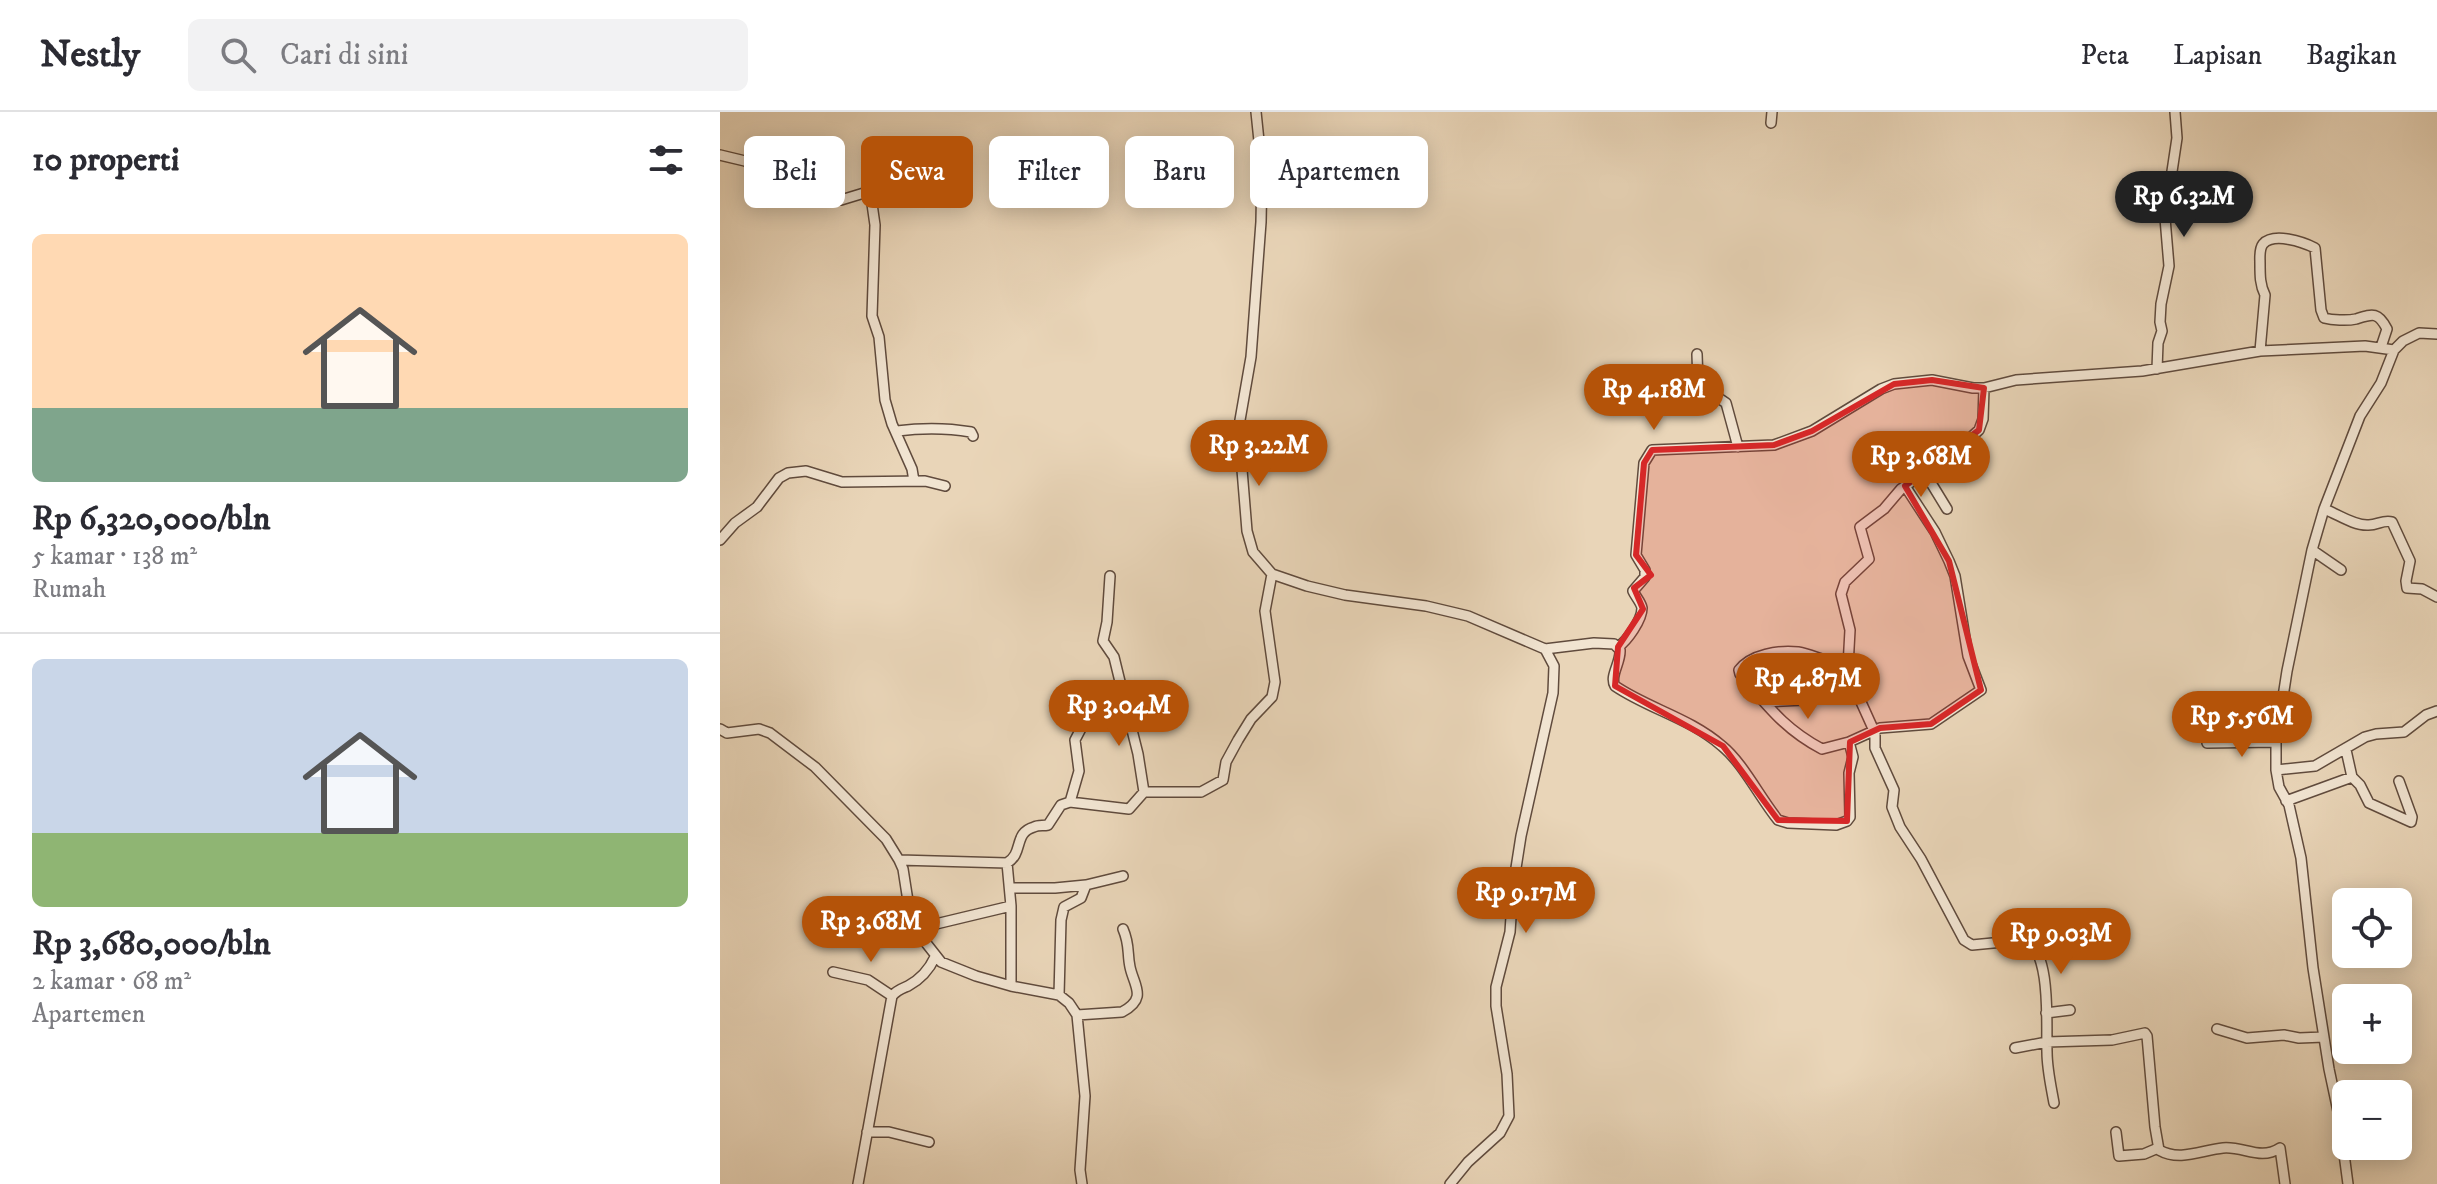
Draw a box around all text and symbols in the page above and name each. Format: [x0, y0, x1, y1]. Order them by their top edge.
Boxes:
search box [188, 19, 748, 91]
text: Nestly [40, 31, 140, 79]
icon: search [216, 33, 260, 77]
text: Cari di sini [280, 37, 408, 74]
text: Peta [2081, 38, 2129, 73]
text: Lapisan [2173, 38, 2262, 73]
text: Bagikan [2306, 38, 2397, 73]
chip: Beli [744, 136, 845, 208]
chip: Sewa [861, 136, 973, 208]
chip: Filter [989, 136, 1109, 208]
chip: Baru [1125, 136, 1234, 208]
chip: Apartemen [1250, 136, 1428, 208]
icon: filters [644, 138, 688, 182]
text: 10 properti [32, 139, 180, 181]
pin: Rp 6.32M [2101, 171, 2267, 239]
text: Rp 6.32M [2133, 180, 2235, 213]
icon: home [288, 286, 432, 430]
pin: Rp 4.18M [1571, 364, 1737, 432]
text: Rp 4.18M [1602, 373, 1706, 406]
pin: Rp 3.22M [1176, 420, 1342, 488]
text: Rp 3.22M [1208, 429, 1310, 462]
pin: Rp 3.68M [1838, 431, 2004, 499]
text: Rp 3.68M [1870, 440, 1972, 473]
text: Rp 6,320,000/bln [32, 498, 271, 540]
text: 5 kamar · 138 m² [32, 540, 197, 573]
text: Rumah [32, 573, 106, 606]
pin: Rp 4.87M [1725, 653, 1891, 721]
text: Rp 4.87M [1754, 662, 1862, 695]
pin: Rp 3.04M [1036, 680, 1202, 748]
text: Rp 3.04M [1067, 689, 1171, 722]
pin: Rp 5.56M [2159, 691, 2325, 759]
text: Rp 5.56M [2190, 700, 2294, 733]
icon: home [288, 711, 432, 855]
pin: Rp 9.17M [1443, 867, 1609, 935]
text: Rp 9.17M [1475, 876, 1577, 909]
map controls [2332, 888, 2412, 1160]
button: locate [2332, 888, 2412, 968]
pin: Rp 3.68M [788, 896, 954, 964]
text: Rp 3.68M [820, 905, 922, 938]
pin: Rp 9.03M [1978, 908, 2144, 976]
text: Rp 9.03M [2010, 917, 2112, 950]
text: Rp 3,680,000/bln [32, 923, 271, 965]
text: 2 kamar · 68 m² [32, 965, 191, 998]
button: + [2332, 984, 2412, 1064]
text: Apartemen [32, 998, 145, 1031]
button: − [2332, 1080, 2412, 1160]

